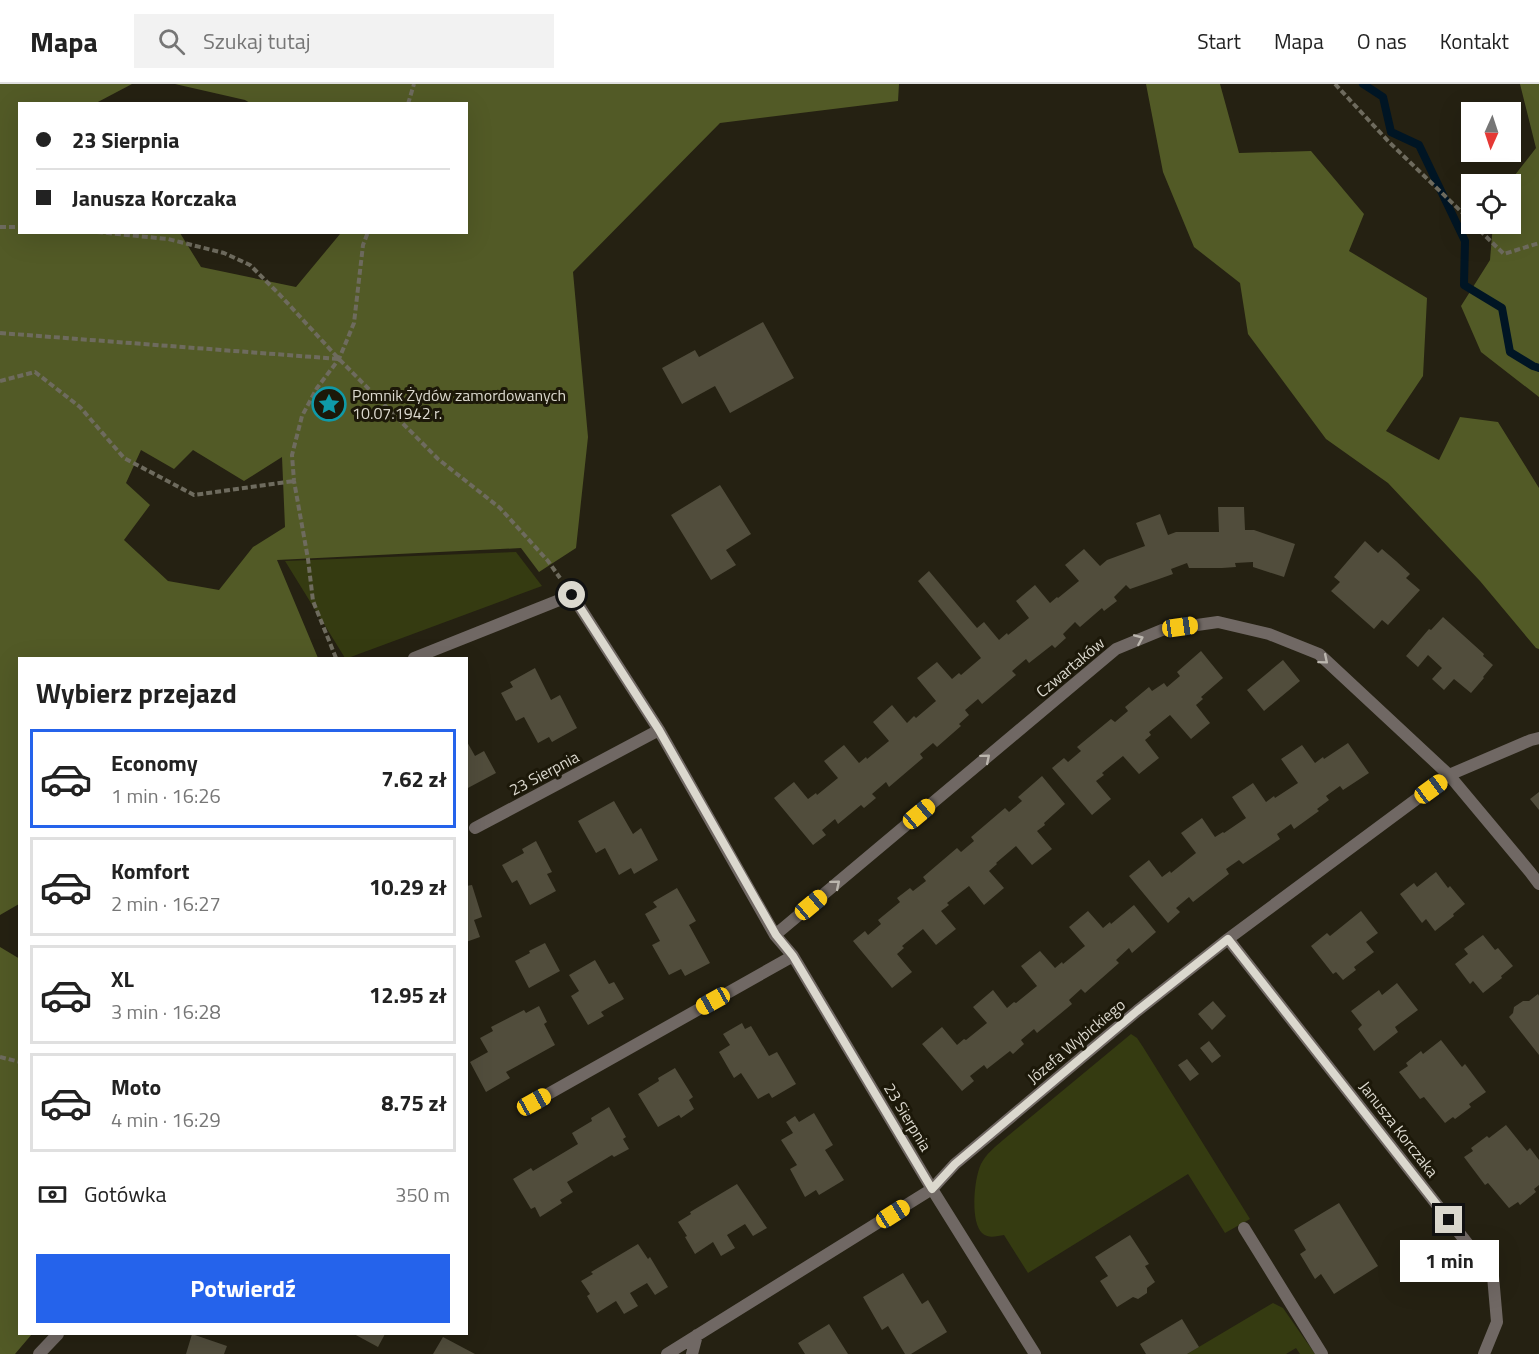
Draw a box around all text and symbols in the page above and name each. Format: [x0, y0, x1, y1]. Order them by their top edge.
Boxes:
search box [134, 14, 554, 68]
text: Mapa [30, 20, 98, 63]
text: Szukaj tutaj [203, 24, 311, 58]
icon: search [155, 25, 188, 58]
text: Start [1197, 25, 1241, 57]
text: Mapa [1274, 25, 1324, 57]
text: O nas [1357, 25, 1407, 57]
text: Kontakt [1440, 25, 1509, 57]
north arrow [1461, 102, 1521, 162]
map controls [1461, 102, 1521, 234]
text: 23 Sierpnia [72, 123, 180, 157]
button: locate [1461, 174, 1521, 234]
text: Janusza Korczaka [72, 181, 237, 215]
place label: Pomnik Żydów zamordowanych 10.07.1942 r. [352, 383, 566, 425]
place icon: Pomnik Żydów zamordowanych 10.07.1942 r. [311, 386, 347, 422]
route start [558, 581, 585, 608]
car [1161, 616, 1199, 638]
street label: Czwartaków [1030, 631, 1110, 703]
one-way arrow [1133, 634, 1144, 646]
one-way arrow [1317, 652, 1328, 663]
text: Wybierz przejazd [36, 672, 237, 713]
street label: 23 Sierpnia [505, 745, 583, 801]
text: Economy [111, 746, 198, 780]
icon: car [39, 752, 93, 806]
one-way arrow [979, 755, 990, 766]
text: 7.62 zł [381, 762, 447, 796]
car [1411, 771, 1451, 807]
text: 1 min · 16:26 [111, 780, 221, 811]
car [899, 796, 939, 832]
text: Komfort [111, 854, 190, 888]
icon: car [39, 860, 93, 914]
text: 10.29 zł [369, 870, 447, 904]
one-way arrow [829, 880, 840, 891]
car [791, 887, 831, 923]
text: 2 min · 16:27 [111, 888, 221, 919]
text: XL [111, 962, 134, 996]
icon: car [39, 968, 93, 1022]
text: 12.95 zł [369, 978, 447, 1012]
car [693, 984, 733, 1018]
street label: Józefa Wybickiego [1022, 993, 1130, 1089]
text: 3 min · 16:28 [111, 996, 221, 1027]
text: Moto [111, 1070, 161, 1104]
icon: car [39, 1076, 93, 1130]
street label: Janusza Korczaka [1354, 1076, 1444, 1182]
street label: 23 Sierpnia [878, 1078, 938, 1156]
car [514, 1085, 554, 1119]
text: 8.75 zł [381, 1086, 447, 1120]
text: 4 min · 16:29 [111, 1104, 221, 1135]
text: Gotówka [84, 1177, 167, 1211]
icon: cash [36, 1178, 69, 1211]
text: 350 m [395, 1179, 450, 1210]
car [873, 1197, 913, 1231]
route end [1435, 1206, 1462, 1233]
callout: 1 min [1400, 1241, 1498, 1283]
text: 1 min [1425, 1245, 1474, 1276]
button: Potwierdź [36, 1254, 450, 1323]

